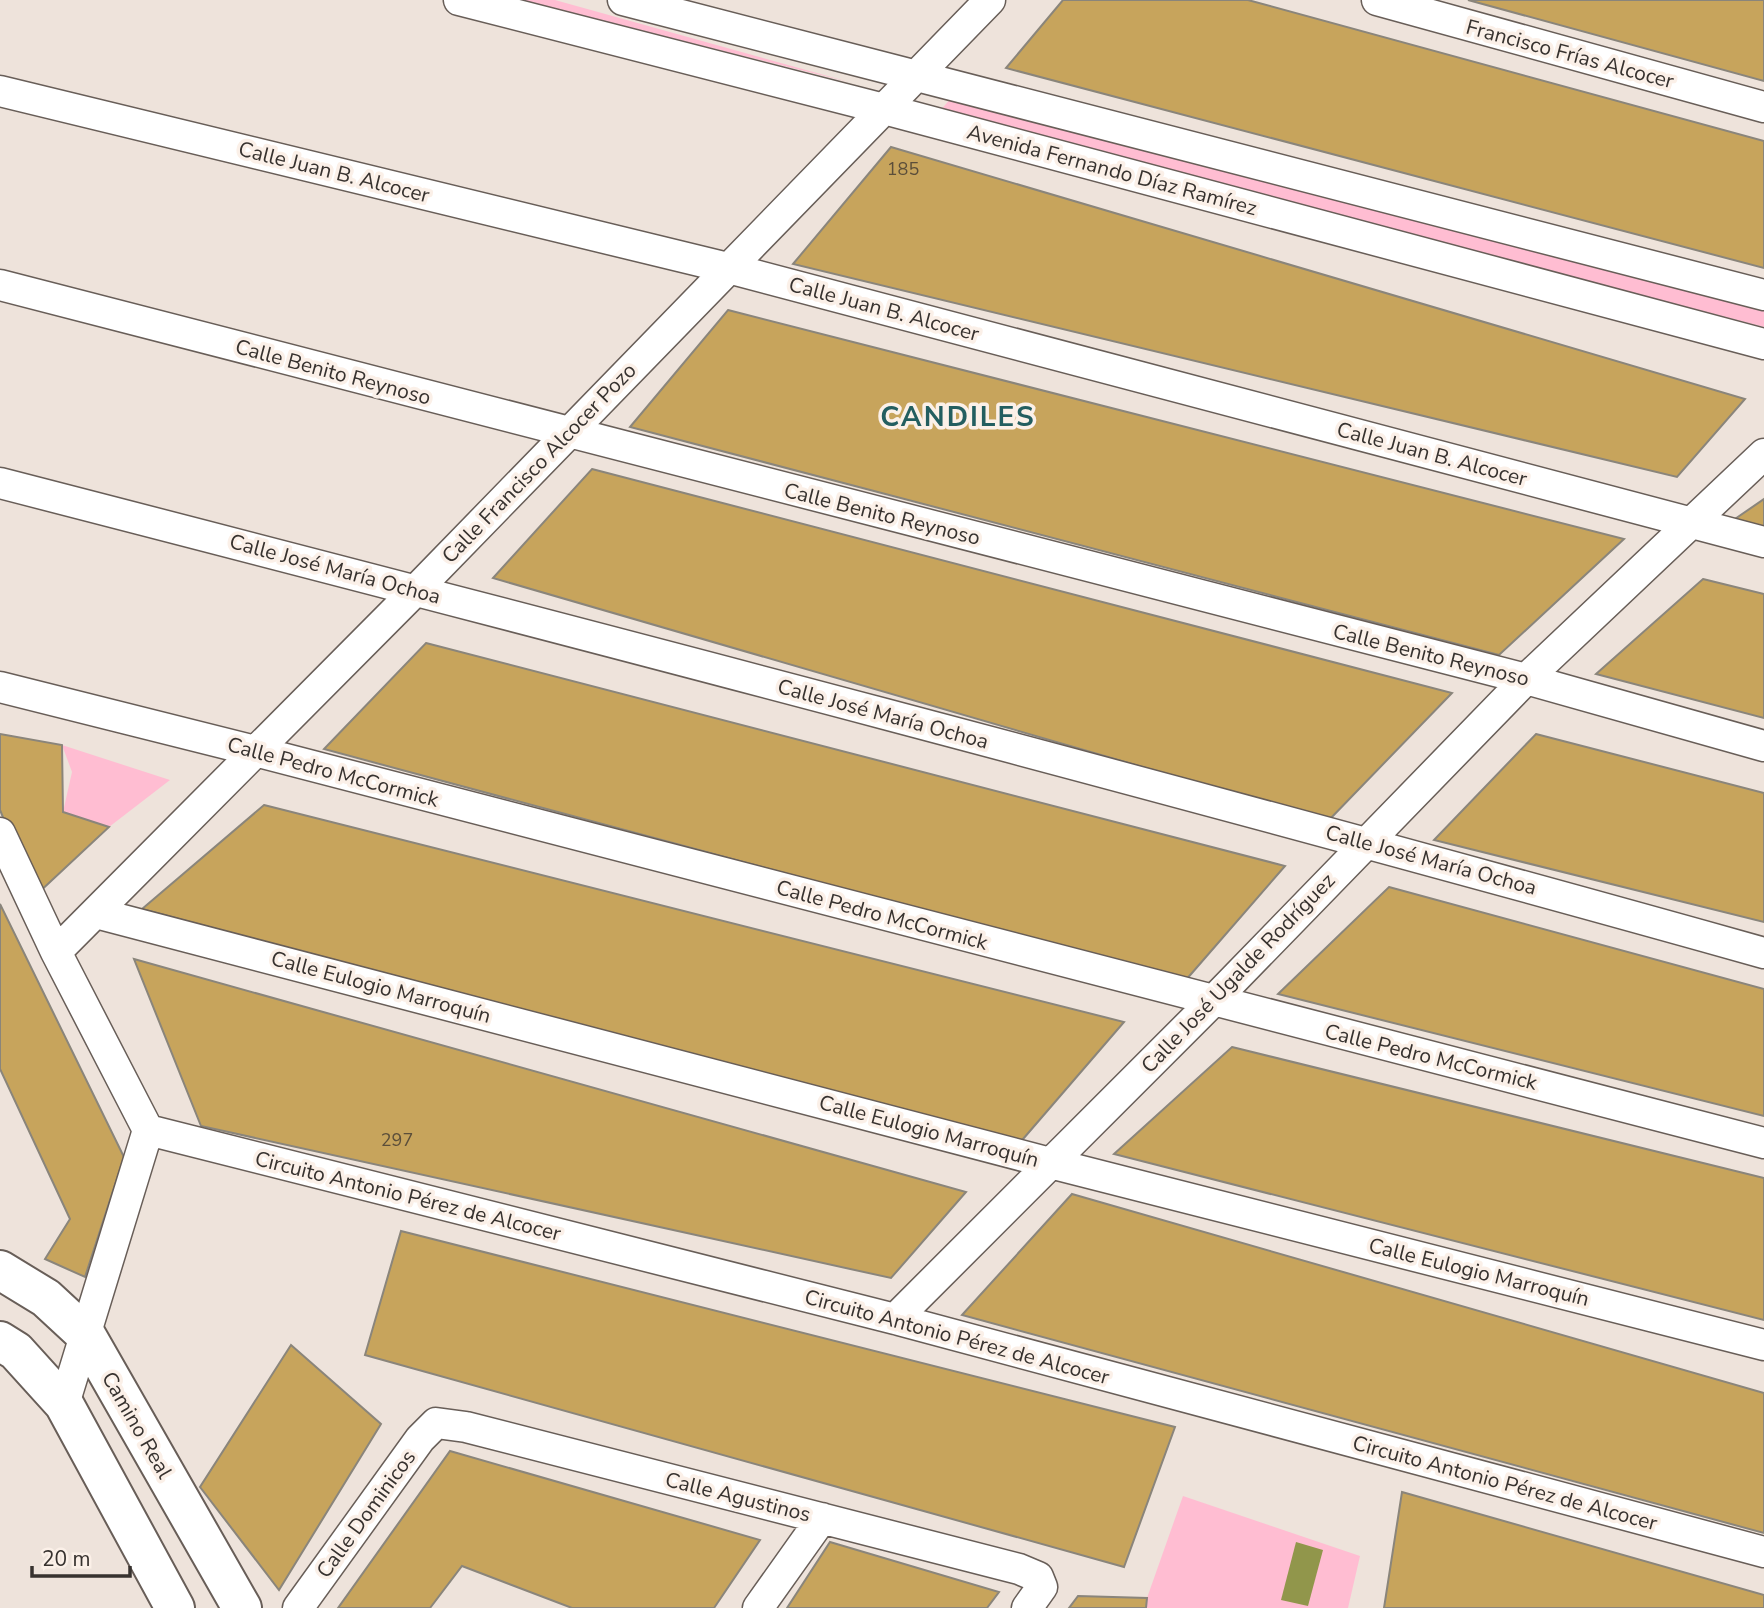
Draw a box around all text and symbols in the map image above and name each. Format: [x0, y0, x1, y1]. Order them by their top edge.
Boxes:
street label: Francisco Frías Alcocer [1463, 13, 1678, 95]
street label: Avenida Fernando Díaz Ramírez [964, 118, 1260, 222]
street label: Calle Juan B. Alcocer [236, 135, 433, 209]
house number: 185 [887, 157, 919, 181]
street label: Calle Juan B. Alcocer [786, 270, 983, 348]
street label: Calle Benito Reynoso [232, 332, 434, 412]
street label: Calle Francisco Alcocer Pozo [436, 357, 642, 569]
district label: CANDILES [880, 398, 1036, 436]
street label: Calle Juan B. Alcocer [1334, 415, 1531, 493]
street label: Calle Benito Reynoso [781, 476, 983, 552]
street label: Calle José María Ochoa [226, 527, 444, 611]
street label: Calle Benito Reynoso [1330, 617, 1532, 693]
street label: Calle José María Ochoa [774, 672, 992, 756]
street label: Calle Pedro McCormick [224, 730, 442, 814]
street label: Calle José María Ochoa [1322, 818, 1540, 902]
street label: Calle José Ugalde Rodríguez [1135, 867, 1341, 1079]
street label: Calle Pedro McCormick [773, 873, 991, 957]
street label: Calle Eulogio Marroquín [268, 944, 494, 1030]
street label: Calle Pedro McCormick [1322, 1017, 1541, 1097]
street label: Calle Eulogio Marroquín [816, 1088, 1042, 1174]
house number: 297 [381, 1128, 413, 1152]
street label: Circuito Antonio Pérez de Alcocer [252, 1144, 564, 1248]
street label: Calle Eulogio Marroquín [1366, 1231, 1592, 1313]
street label: Circuito Antonio Pérez de Alcocer [802, 1283, 1113, 1391]
street label: Camino Real [95, 1366, 179, 1484]
street label: Circuito Antonio Pérez de Alcocer [1350, 1429, 1661, 1537]
street label: Calle Dominicos [310, 1444, 422, 1584]
street label: Calle Agustinos [662, 1465, 814, 1529]
scale bar [32, 1534, 130, 1578]
text: 20 m [42, 1545, 91, 1573]

